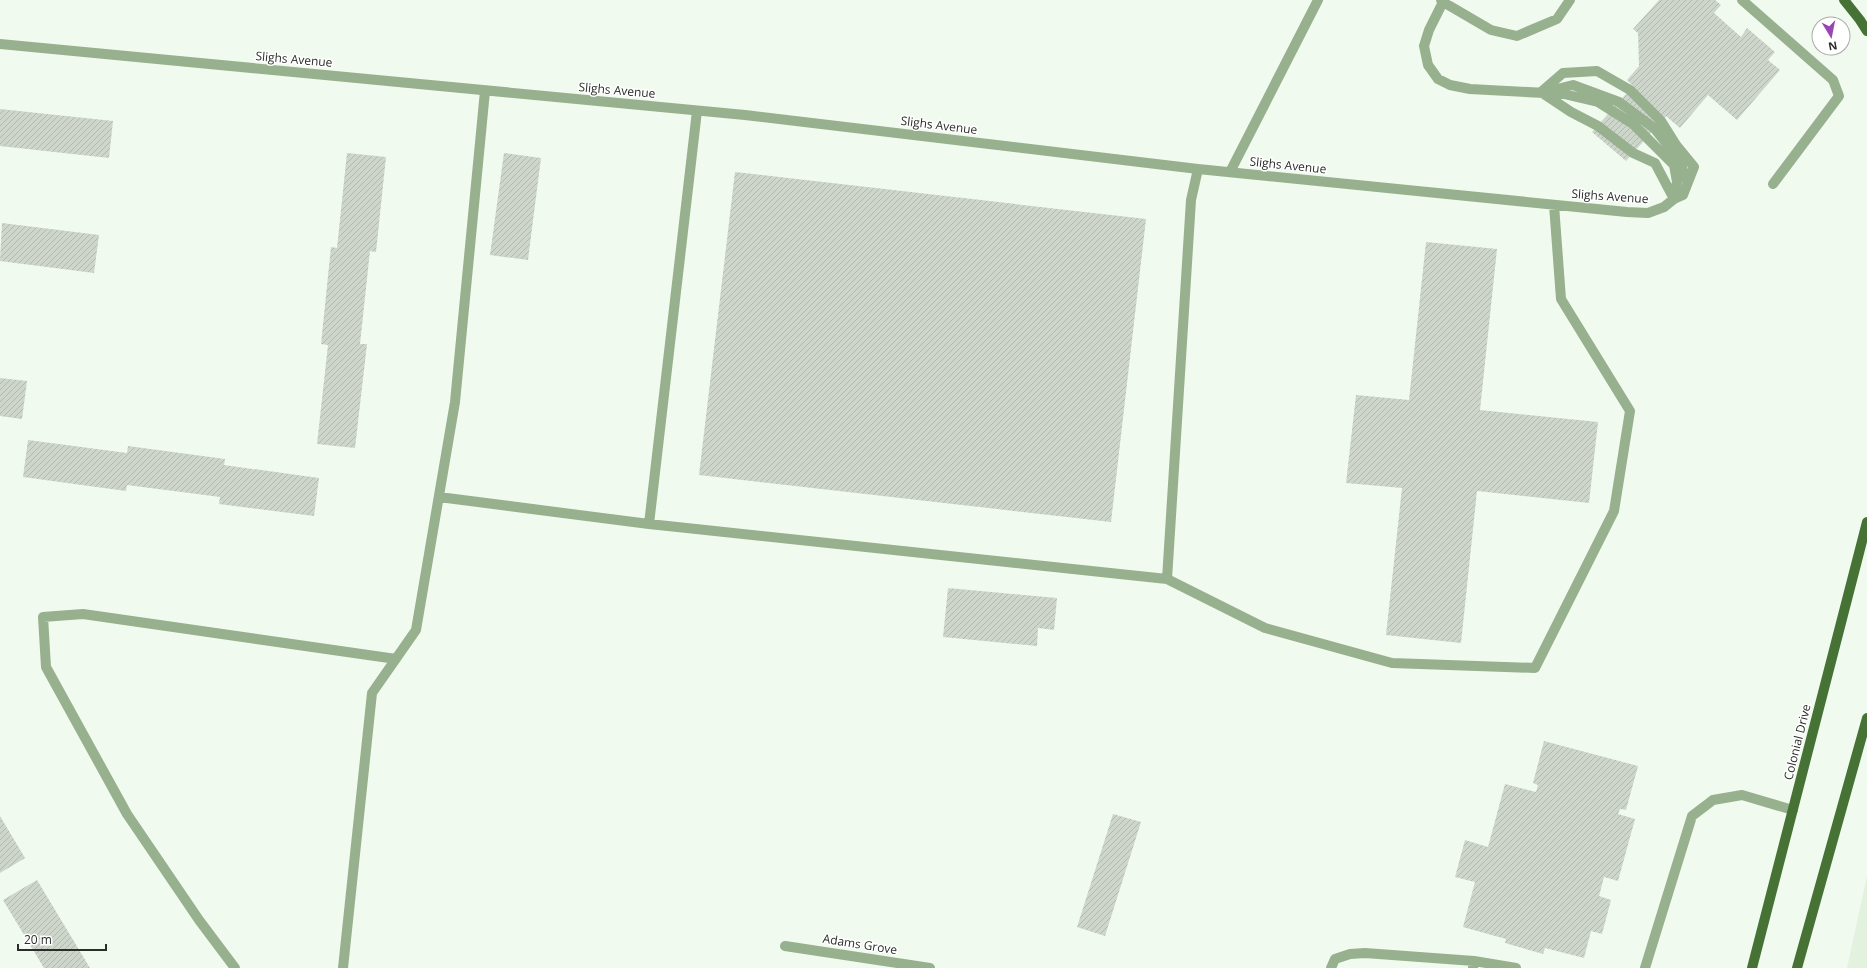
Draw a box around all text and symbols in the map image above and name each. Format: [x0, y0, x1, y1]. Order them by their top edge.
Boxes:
north arrow [1811, 16, 1851, 56]
text: N [1827, 38, 1839, 55]
street label: Slighs Avenue [255, 47, 333, 71]
street label: Slighs Avenue [578, 78, 656, 102]
street label: Slighs Avenue [900, 112, 979, 138]
street label: Slighs Avenue [1249, 153, 1327, 178]
street label: Slighs Avenue [1571, 185, 1649, 207]
street label: Colonial Drive [1779, 702, 1815, 782]
scale bar [18, 926, 106, 952]
street label: Adams Grove [822, 930, 899, 958]
text: 20 m [24, 931, 52, 948]

